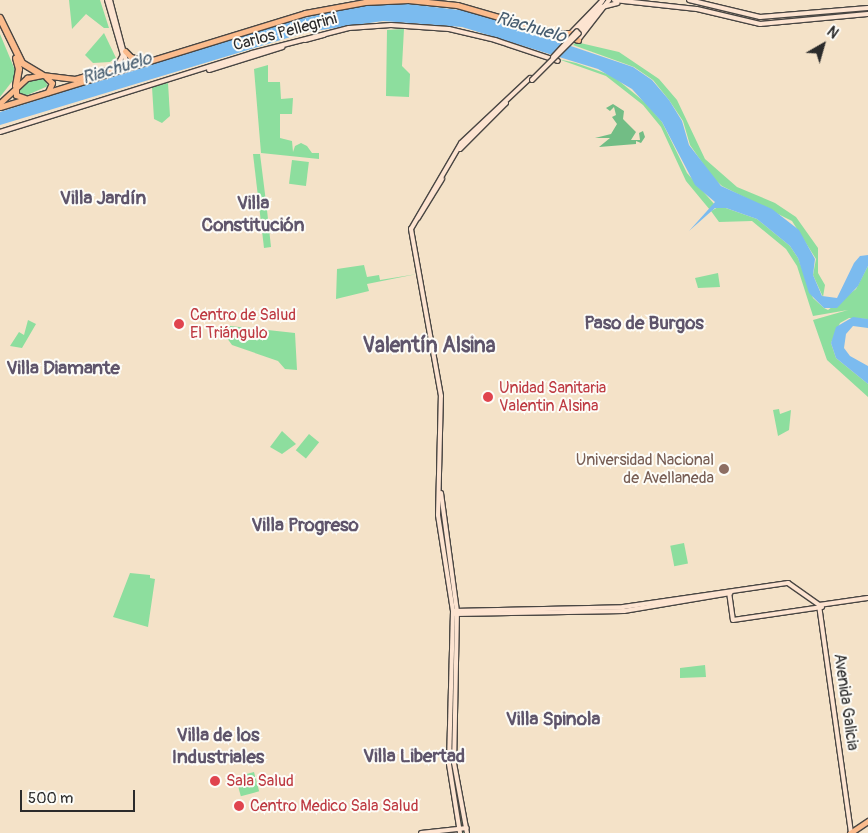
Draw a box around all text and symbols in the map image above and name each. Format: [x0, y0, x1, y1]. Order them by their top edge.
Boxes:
water label: Riachuelo [494, 8, 568, 48]
street label: Carlos Pellegrini [231, 9, 339, 55]
north arrow [798, 20, 848, 70]
text: N [824, 23, 842, 42]
water label: Riachuelo [80, 48, 154, 90]
district label: Villa Jardín [60, 188, 146, 210]
district label: Villa Constitución [201, 193, 305, 237]
place label: Centro de Salud El Triángulo [190, 305, 296, 343]
district label: Paso de Burgos [584, 313, 704, 335]
marker: Centro de Salud El Triángulo [172, 317, 186, 331]
district label: Valentín Alsina [363, 333, 495, 359]
district label: Villa Diamante [6, 358, 120, 380]
place label: Unidad Sanitaria Valentin Alsina [499, 378, 606, 416]
marker: Unidad Sanitaria Valentin Alsina [481, 390, 495, 404]
place label: Universidad Nacional de Avellaneda [576, 450, 714, 488]
marker: Universidad Nacional de Avellaneda [718, 463, 730, 475]
district label: Villa Progreso [251, 515, 359, 537]
street label: Avenida Galicia [830, 652, 862, 752]
district label: Villa Spinola [506, 709, 600, 731]
district label: Villa de los Industriales [172, 725, 264, 769]
district label: Villa Libertad [363, 746, 465, 768]
place label: Sala Salud [226, 771, 294, 791]
marker: Sala Salud [208, 774, 222, 788]
scale bar [22, 780, 138, 812]
text: 500 m [28, 789, 73, 808]
place label: Centro Medico Sala Salud [250, 796, 418, 816]
marker: Centro Medico Sala Salud [232, 799, 246, 813]

